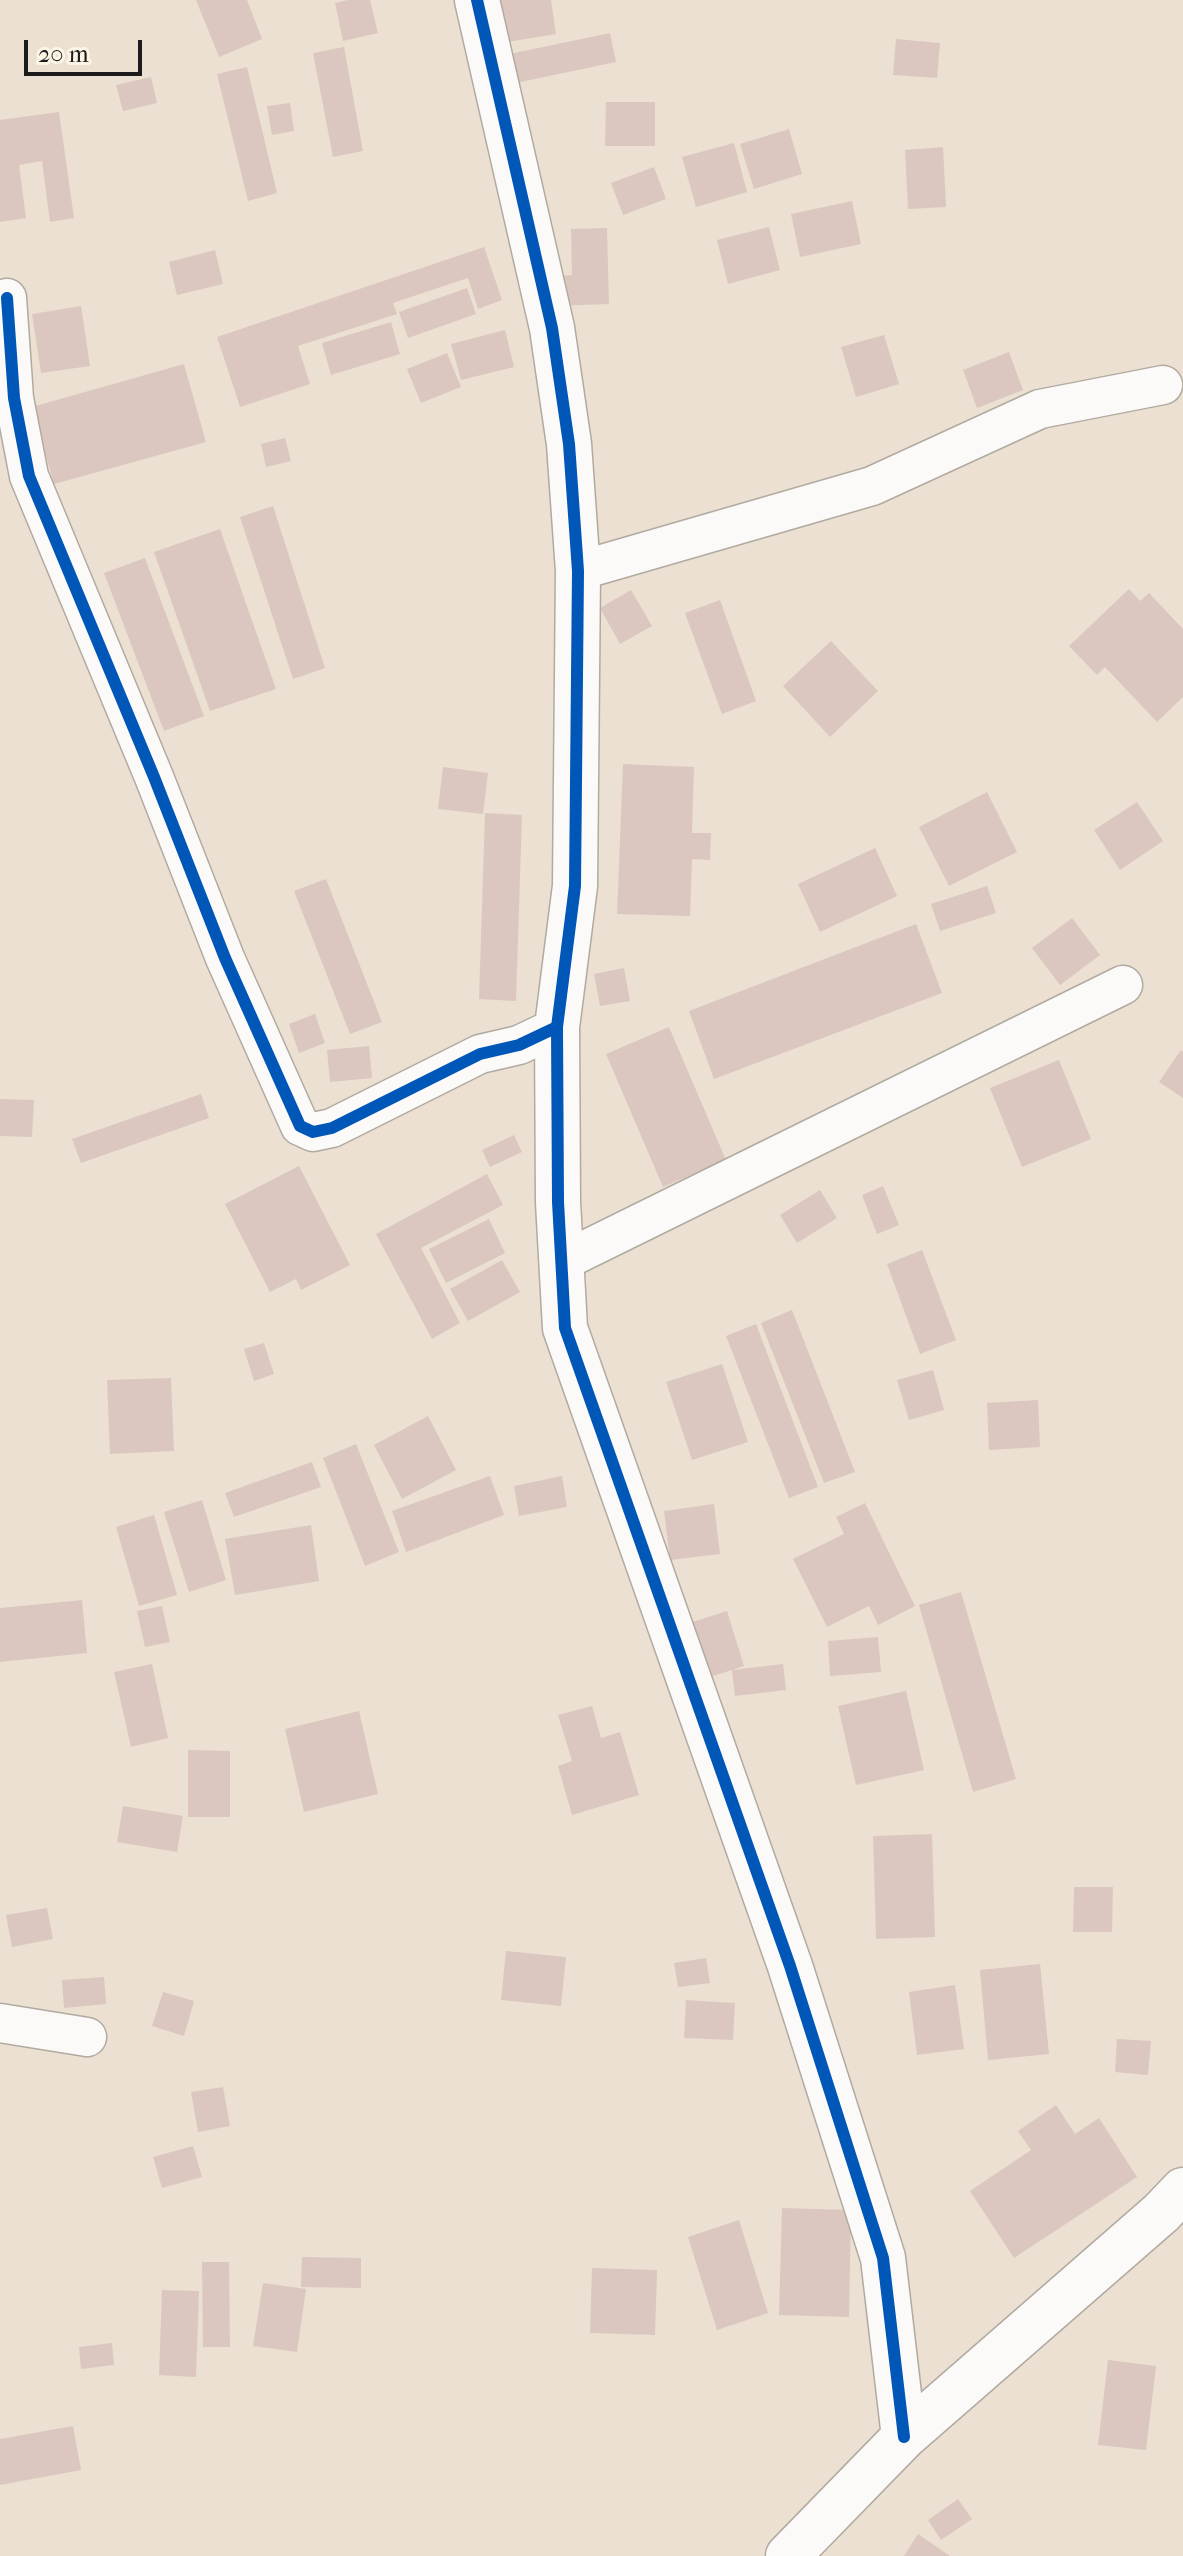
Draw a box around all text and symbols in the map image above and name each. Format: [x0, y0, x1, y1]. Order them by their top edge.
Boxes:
scale bar [28, 24, 146, 74]
text: 20 m [38, 40, 89, 68]

